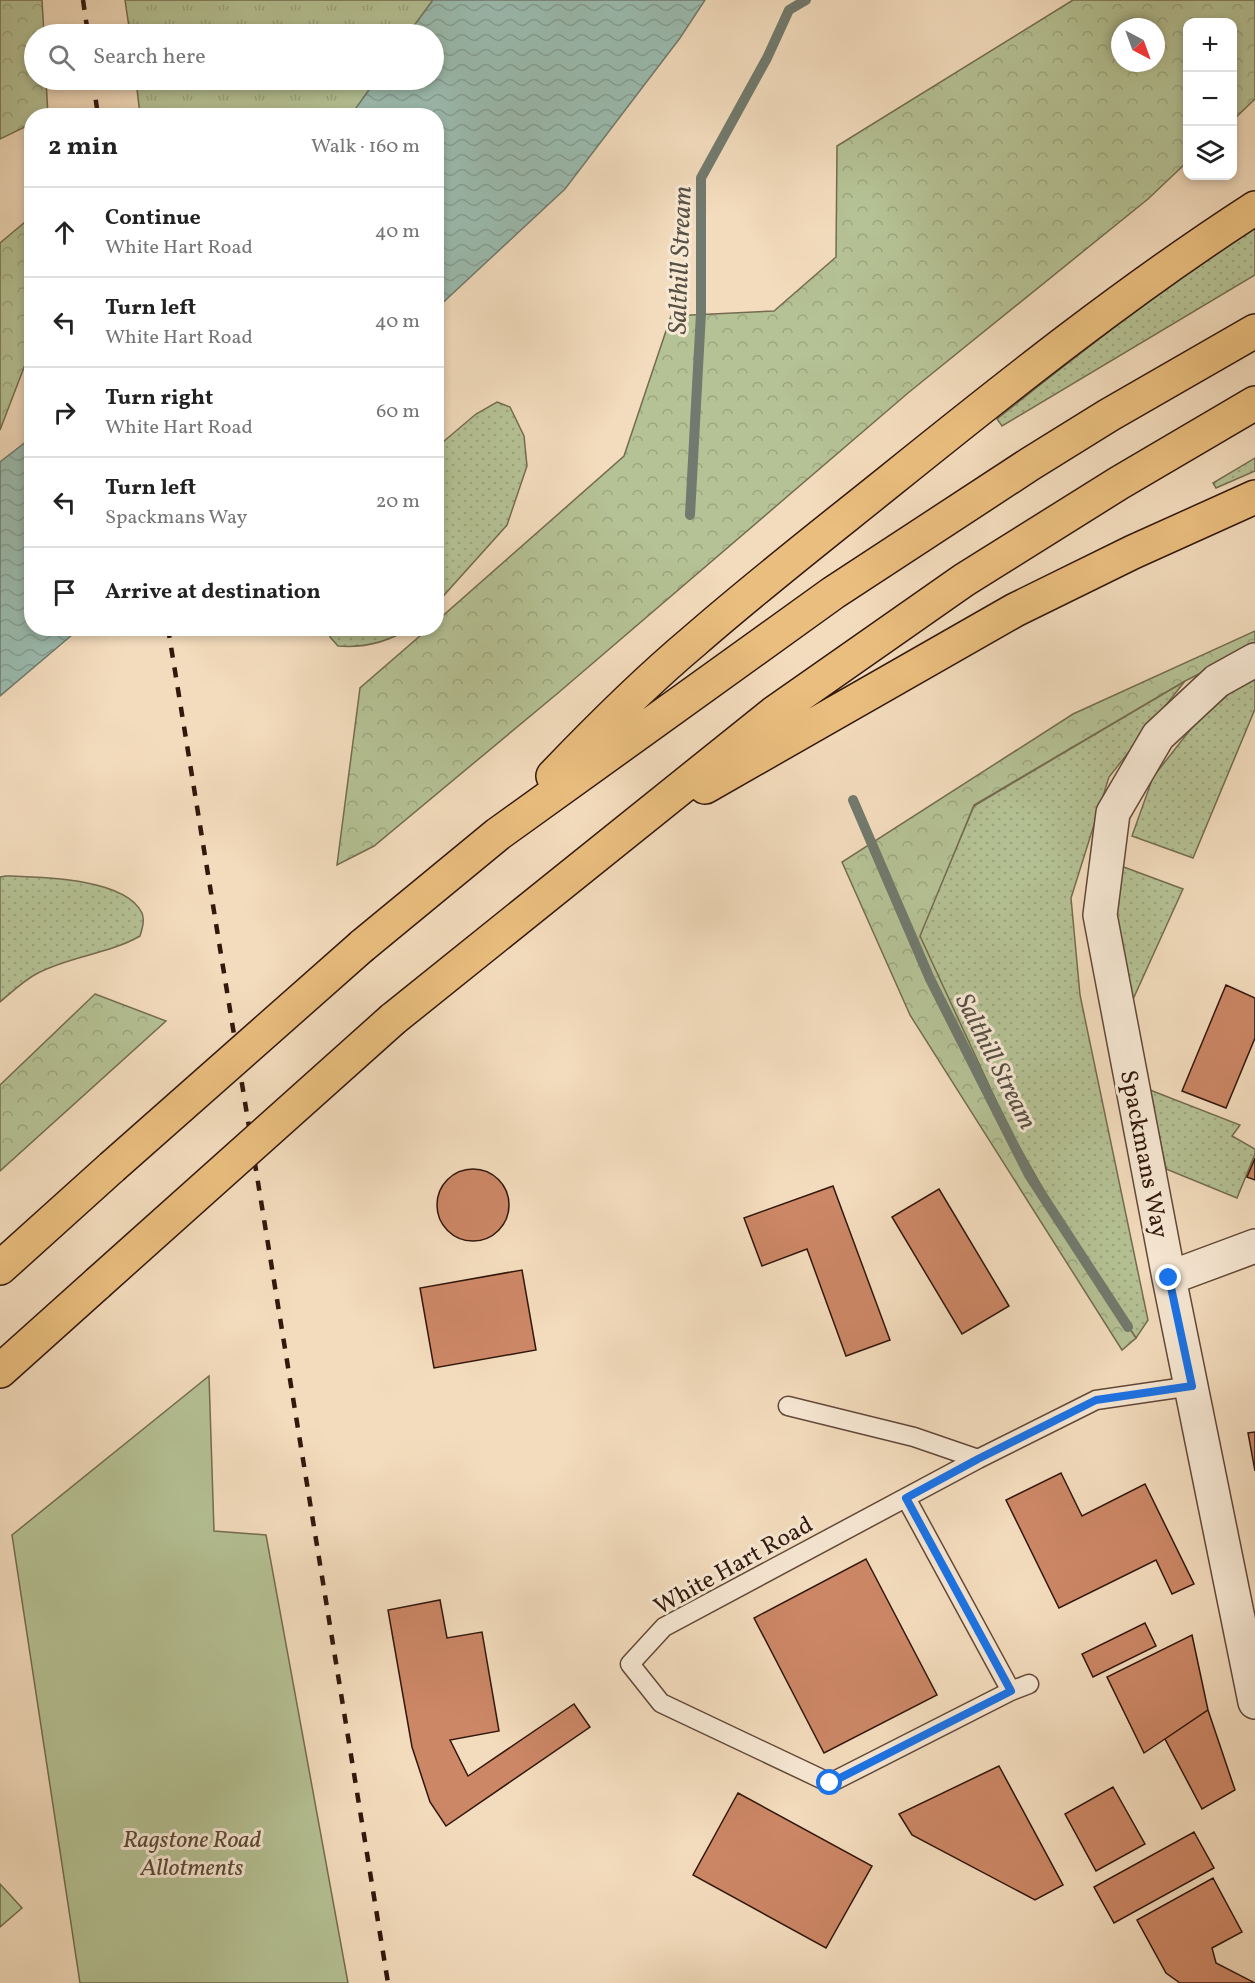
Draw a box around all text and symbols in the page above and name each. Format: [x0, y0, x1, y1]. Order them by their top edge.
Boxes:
north arrow [1111, 18, 1165, 72]
map controls [1183, 18, 1237, 180]
button: + [1183, 18, 1237, 72]
search box [24, 24, 444, 90]
icon: search [45, 41, 78, 74]
text: Search here [93, 42, 206, 73]
button: − [1183, 72, 1237, 126]
button: layers [1183, 126, 1237, 180]
text: 2 min [48, 129, 118, 165]
text: Walk · 160 m [311, 133, 420, 161]
water label: Salthill Stream [660, 185, 702, 335]
text: Continue [105, 203, 201, 234]
icon: ahead [48, 216, 81, 249]
text: 40 m [375, 218, 420, 246]
text: White Hart Road [105, 234, 253, 262]
text: Turn left [105, 293, 196, 324]
icon: left [48, 306, 81, 339]
text: 40 m [375, 308, 420, 336]
text: White Hart Road [105, 324, 253, 352]
text: Turn right [105, 383, 213, 414]
icon: right [48, 396, 81, 429]
text: 60 m [376, 398, 420, 426]
text: White Hart Road [105, 414, 253, 442]
text: Turn left [105, 473, 196, 504]
icon: left [48, 486, 81, 519]
text: 20 m [376, 488, 420, 516]
text: Spackmans Way [105, 504, 247, 532]
icon: arrive [48, 576, 81, 609]
text: Arrive at destination [105, 577, 321, 608]
water label: Salthill Stream [946, 988, 1045, 1136]
street label: Spackmans Way [1110, 1067, 1176, 1241]
route end [1155, 1264, 1181, 1290]
street label: White Hart Road [648, 1509, 820, 1625]
route start [816, 1769, 842, 1795]
park label: Ragstone Road Allotments [123, 1824, 262, 1886]

